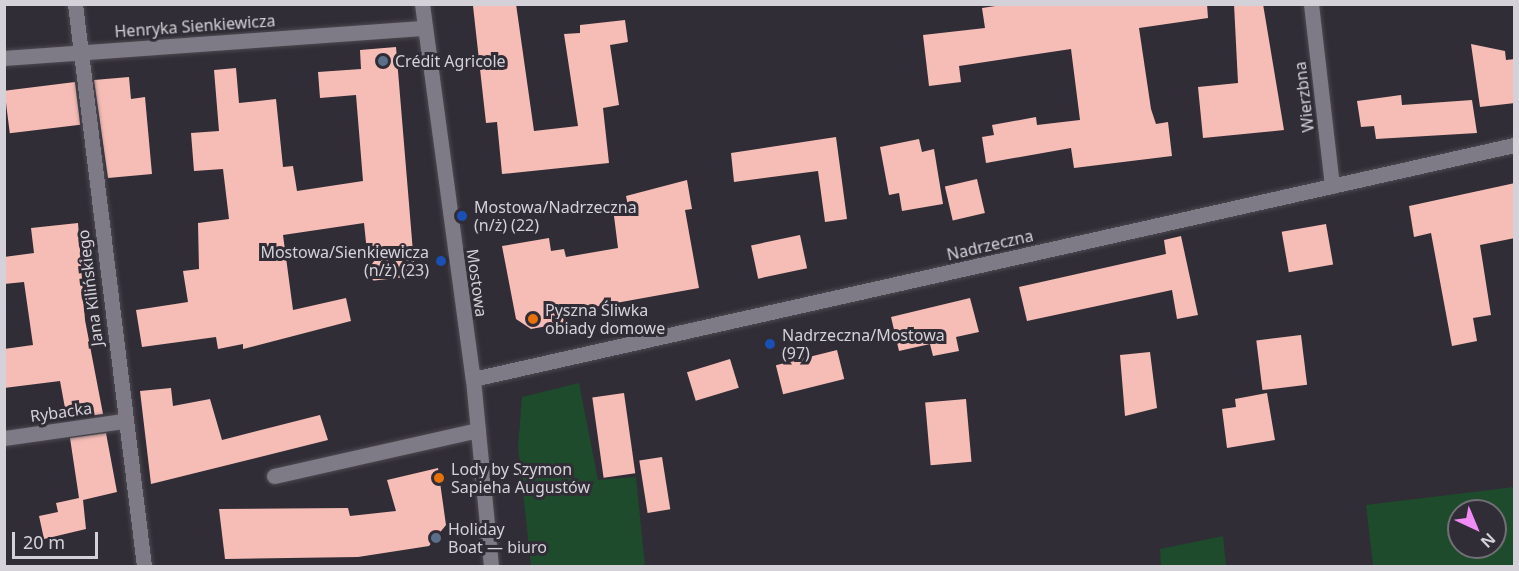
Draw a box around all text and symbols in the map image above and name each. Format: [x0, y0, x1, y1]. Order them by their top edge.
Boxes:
street label: Henryka Sienkiewicza [114, 11, 276, 41]
place label: Crédit Agricole [395, 51, 506, 71]
marker: Crédit Agricole [376, 54, 390, 68]
street label: Wierzbna [1290, 61, 1318, 133]
place label: Mostowa/Nadrzeczna (n/ż) (22) [474, 197, 637, 235]
marker: Mostowa/Nadrzeczna (n/ż) (22) [455, 209, 469, 223]
street label: Nadrzeczna [945, 226, 1035, 264]
street label: Jana Kilińskiego [73, 229, 107, 347]
place label: Mostowa/Sienkiewicza (n/ż) (23) [260, 242, 429, 280]
street label: Mostowa [463, 248, 491, 318]
marker: Mostowa/Sienkiewicza (n/ż) (23) [434, 254, 448, 268]
place label: Pyszna Śliwka obiady domowe [545, 300, 665, 338]
marker: Pyszna Śliwka obiady domowe [526, 312, 540, 326]
place label: Nadrzeczna/Mostowa (97) [782, 325, 945, 363]
marker: Nadrzeczna/Mostowa (97) [763, 337, 777, 351]
street label: Rybacka [29, 398, 93, 426]
place label: Lody by Szymon Sapieha Augustów [451, 459, 590, 497]
marker: Lody by Szymon Sapieha Augustów [432, 471, 446, 485]
north arrow [1447, 499, 1507, 559]
place label: Holiday Boat — biuro [448, 519, 547, 557]
scale bar [15, 520, 100, 558]
text: N [1476, 528, 1500, 553]
text: 20 m [23, 530, 65, 554]
marker: Holiday Boat — biuro [429, 531, 443, 545]

